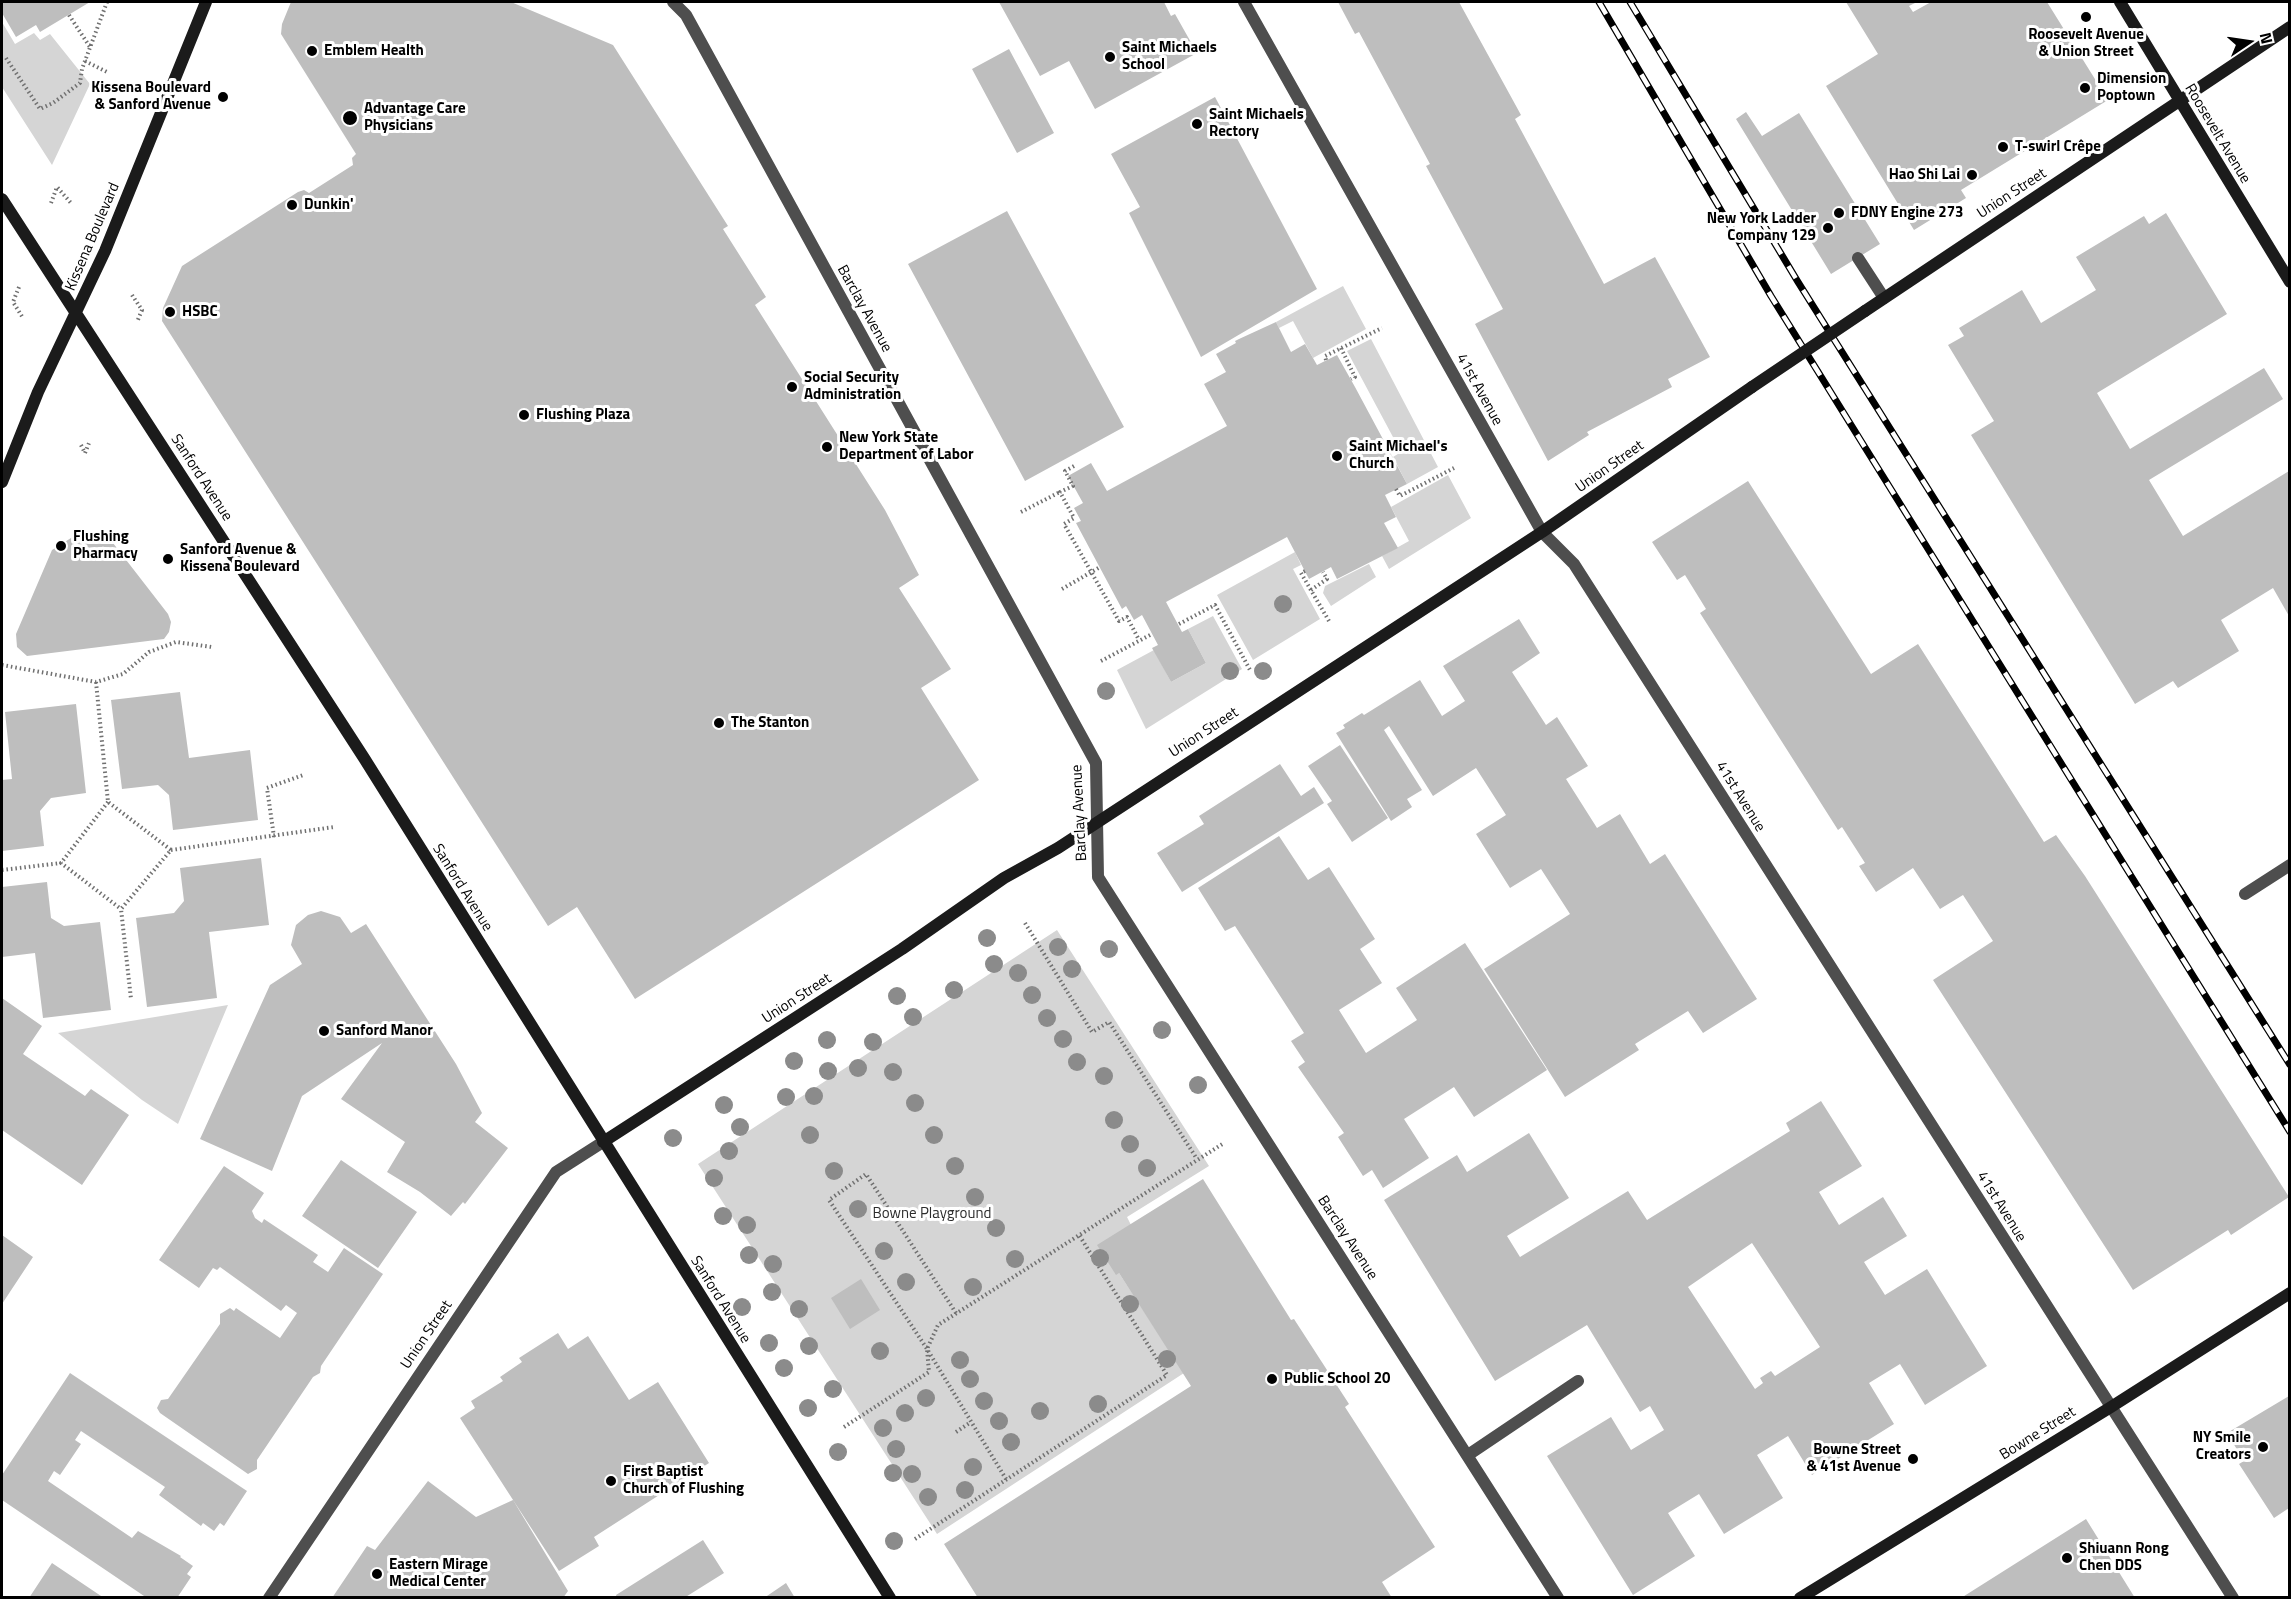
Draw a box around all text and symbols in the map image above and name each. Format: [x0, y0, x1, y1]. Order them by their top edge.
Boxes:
marker: Roosevelt Avenue & Union Street [2079, 10, 2093, 24]
north arrow [2219, 12, 2279, 72]
place label: Roosevelt Avenue & Union Street [2028, 26, 2144, 61]
text: N [2254, 30, 2279, 46]
place label: Saint Michaels School [1122, 39, 1217, 74]
place label: Emblem Health [324, 42, 424, 60]
marker: Emblem Health [305, 44, 319, 58]
marker: Saint Michaels School [1103, 50, 1117, 64]
place label: Dimension Poptown [2097, 70, 2166, 105]
place label: Kissena Boulevard & Sanford Avenue [91, 79, 211, 114]
marker: Dimension Poptown [2078, 81, 2092, 95]
street label: Roosevelt Avenue [2180, 81, 2254, 187]
marker: Kissena Boulevard & Sanford Avenue [216, 90, 230, 104]
place label: Advantage Care Physicians [364, 100, 466, 135]
place label: Saint Michaels Rectory [1209, 106, 1304, 141]
marker: Advantage Care Physicians [341, 109, 359, 127]
marker: Saint Michaels Rectory [1190, 117, 1204, 131]
place label: T-swirl Crêpe [2015, 138, 2101, 156]
marker: T-swirl Crêpe [1996, 140, 2010, 154]
street label: Union Street [1974, 165, 2050, 223]
place label: Hao Shi Lai [1889, 166, 1960, 184]
marker: Hao Shi Lai [1965, 168, 1979, 182]
street label: Kissena Boulevard [62, 180, 124, 294]
place label: Dunkin' [304, 196, 353, 214]
marker: Dunkin' [285, 198, 299, 212]
place label: FDNY Engine 273 [1851, 204, 1964, 222]
marker: FDNY Engine 273 [1832, 206, 1846, 220]
place label: New York Ladder Company 129 [1707, 210, 1816, 245]
marker: New York Ladder Company 129 [1821, 221, 1835, 235]
street label: Barclay Avenue [833, 262, 895, 356]
place label: HSBC [182, 303, 218, 321]
marker: HSBC [163, 305, 177, 319]
street label: 41st Avenue [1452, 351, 1506, 429]
place label: Social Security Administration [804, 369, 901, 404]
marker: Social Security Administration [785, 380, 799, 394]
place label: Flushing Plaza [536, 406, 630, 424]
marker: Flushing Plaza [517, 408, 531, 422]
place label: New York State Department of Labor [839, 429, 973, 464]
street label: Sanford Avenue [166, 431, 236, 525]
street label: Union Street [1573, 437, 1647, 497]
place label: Saint Michael's Church [1349, 438, 1448, 473]
marker: New York State Department of Labor [820, 440, 834, 454]
marker: Saint Michael's Church [1330, 449, 1344, 463]
place label: Flushing Pharmacy [73, 528, 138, 563]
marker: Flushing Pharmacy [54, 539, 68, 553]
place label: Sanford Avenue & Kissena Boulevard [180, 541, 300, 576]
marker: Sanford Avenue & Kissena Boulevard [161, 552, 175, 566]
street label: Union Street [1166, 704, 1242, 762]
place label: The Stanton [731, 714, 809, 732]
marker: The Stanton [712, 716, 726, 730]
street label: 41st Avenue [1711, 759, 1769, 835]
street label: Barclay Avenue [1068, 764, 1092, 862]
street label: Sanford Avenue [428, 841, 496, 935]
street label: Union Street [759, 970, 835, 1028]
place label: Sanford Manor [336, 1022, 433, 1040]
marker: Sanford Manor [317, 1024, 331, 1038]
street label: 41st Avenue [1972, 1169, 2030, 1245]
street label: Barclay Avenue [1313, 1193, 1381, 1283]
park label: Bowne Playground [873, 1205, 991, 1223]
street label: Sanford Avenue [686, 1253, 754, 1347]
street label: Union Street [397, 1297, 457, 1373]
place label: Public School 20 [1284, 1370, 1390, 1388]
marker: Public School 20 [1265, 1372, 1279, 1386]
street label: Bowne Street [1997, 1404, 2079, 1464]
place label: NY Smile Creators [2193, 1429, 2251, 1464]
marker: NY Smile Creators [2256, 1440, 2270, 1454]
place label: Bowne Street & 41st Avenue [1806, 1441, 1901, 1476]
marker: Bowne Street & 41st Avenue [1906, 1452, 1920, 1466]
place label: First Baptist Church of Flushing [623, 1463, 744, 1498]
marker: First Baptist Church of Flushing [604, 1474, 618, 1488]
place label: Shiuann Rong Chen DDS [2079, 1540, 2169, 1575]
marker: Shiuann Rong Chen DDS [2060, 1551, 2074, 1565]
place label: Eastern Mirage Medical Center [389, 1556, 488, 1591]
marker: Eastern Mirage Medical Center [370, 1567, 384, 1581]

